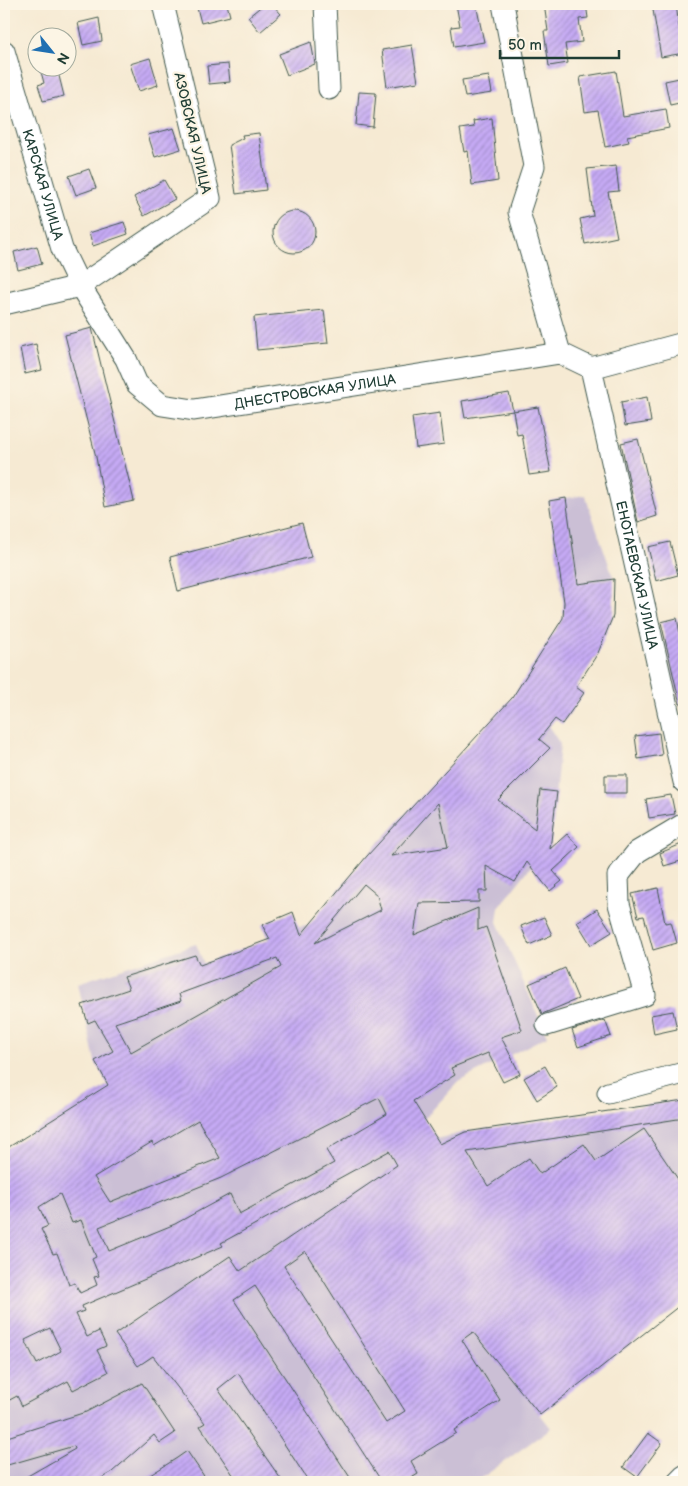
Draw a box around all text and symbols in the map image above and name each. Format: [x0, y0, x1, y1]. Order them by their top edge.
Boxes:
north arrow [28, 28, 78, 78]
scale bar [500, 28, 619, 60]
text: 50 m [508, 36, 542, 55]
text: N [53, 49, 73, 67]
street label: АЗОВСКАЯ УЛИЦА [170, 70, 215, 196]
street label: КАРСКАЯ УЛИЦА [18, 127, 67, 242]
street label: ДНЕСТРОВСКАЯ УЛИЦА [233, 371, 397, 413]
street label: ЕНОТАЕВСКАЯ УЛИЦА [612, 499, 662, 651]

